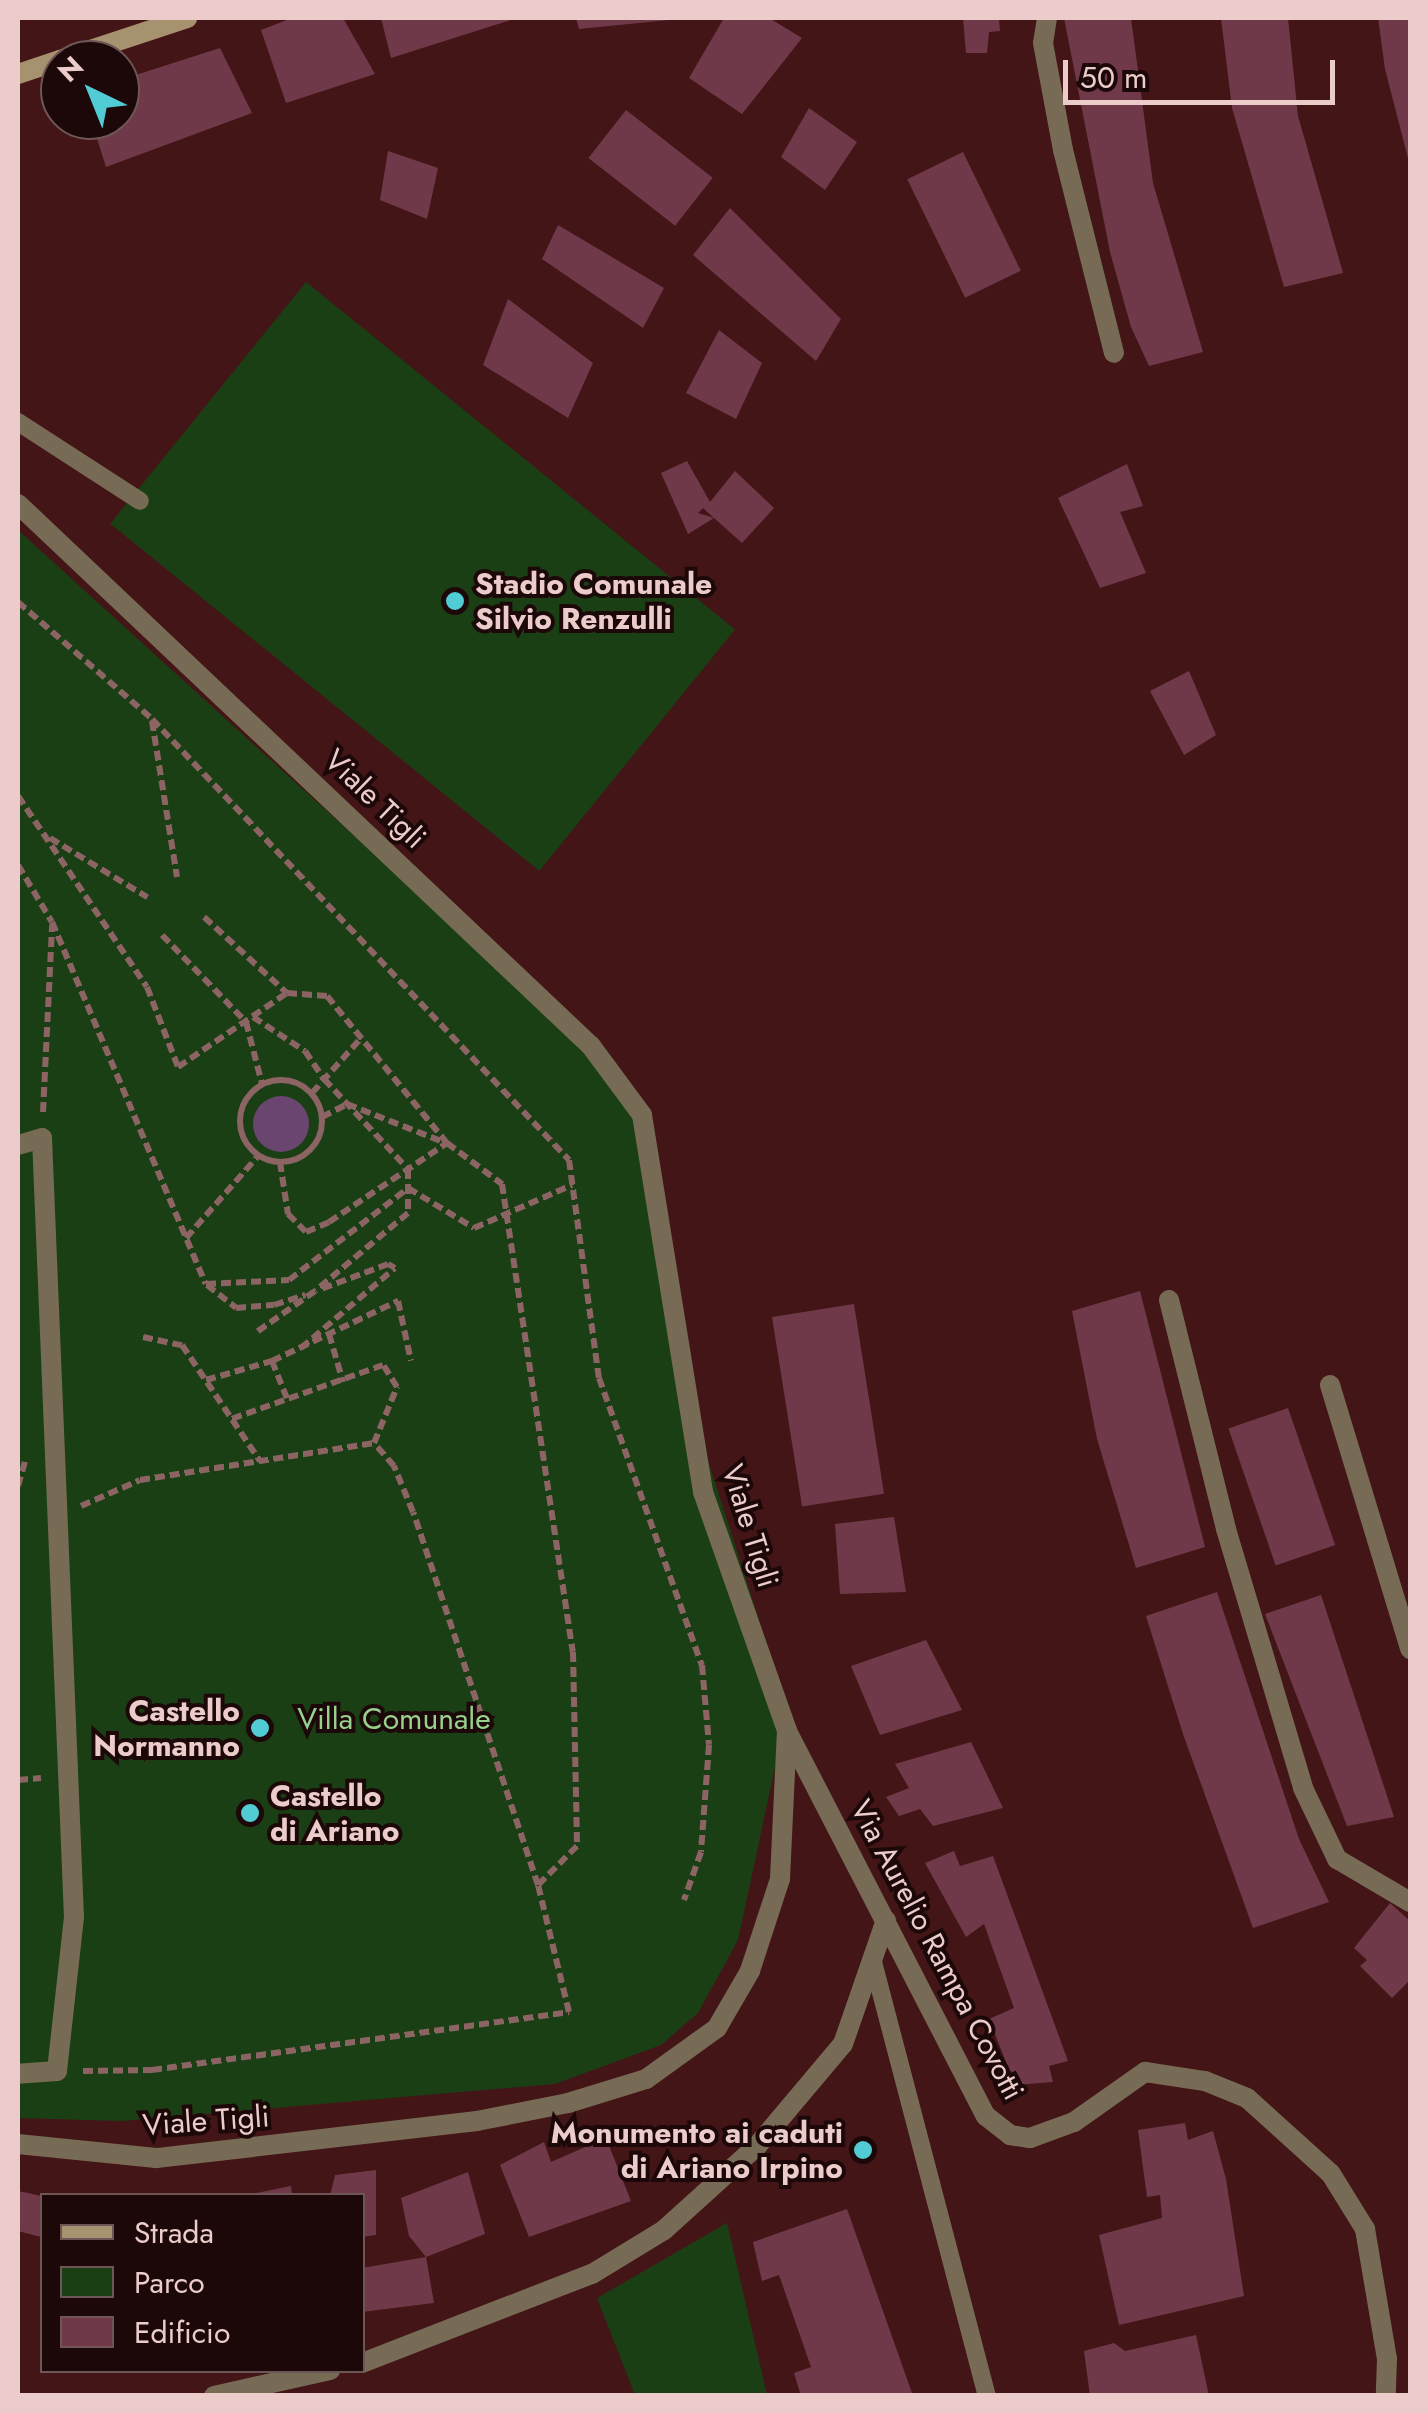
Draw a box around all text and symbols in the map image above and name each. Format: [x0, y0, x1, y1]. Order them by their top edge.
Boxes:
north arrow [40, 40, 140, 140]
scale bar [1068, 40, 1340, 102]
text: N [48, 47, 93, 92]
text: 50 m [1080, 56, 1147, 99]
place label: Stadio Comunale Silvio Renzulli [475, 566, 712, 636]
marker: Stadio Comunale Silvio Renzulli [444, 590, 466, 612]
street label: Viale Tigli [317, 742, 433, 856]
street label: Viale Tigli [714, 1460, 786, 1592]
place label: Castello Normanno [93, 1693, 240, 1764]
park label: Villa Comunale [297, 1701, 491, 1737]
marker: Castello Normanno [249, 1717, 271, 1739]
place label: Castello di Ariano [270, 1778, 400, 1848]
street label: Via Aurelio Rampa Covotti [843, 1794, 1031, 2106]
marker: Castello di Ariano [239, 1802, 261, 1824]
street label: Viale Tigli [141, 2099, 271, 2143]
place label: Monumento ai caduti di Ariano Irpino [551, 2115, 843, 2186]
marker: Monumento ai caduti di Ariano Irpino [852, 2139, 874, 2161]
legend [40, 2193, 365, 2373]
text: Strada [134, 2211, 214, 2254]
text: Parco [134, 2261, 205, 2304]
text: Edificio [134, 2311, 230, 2354]

